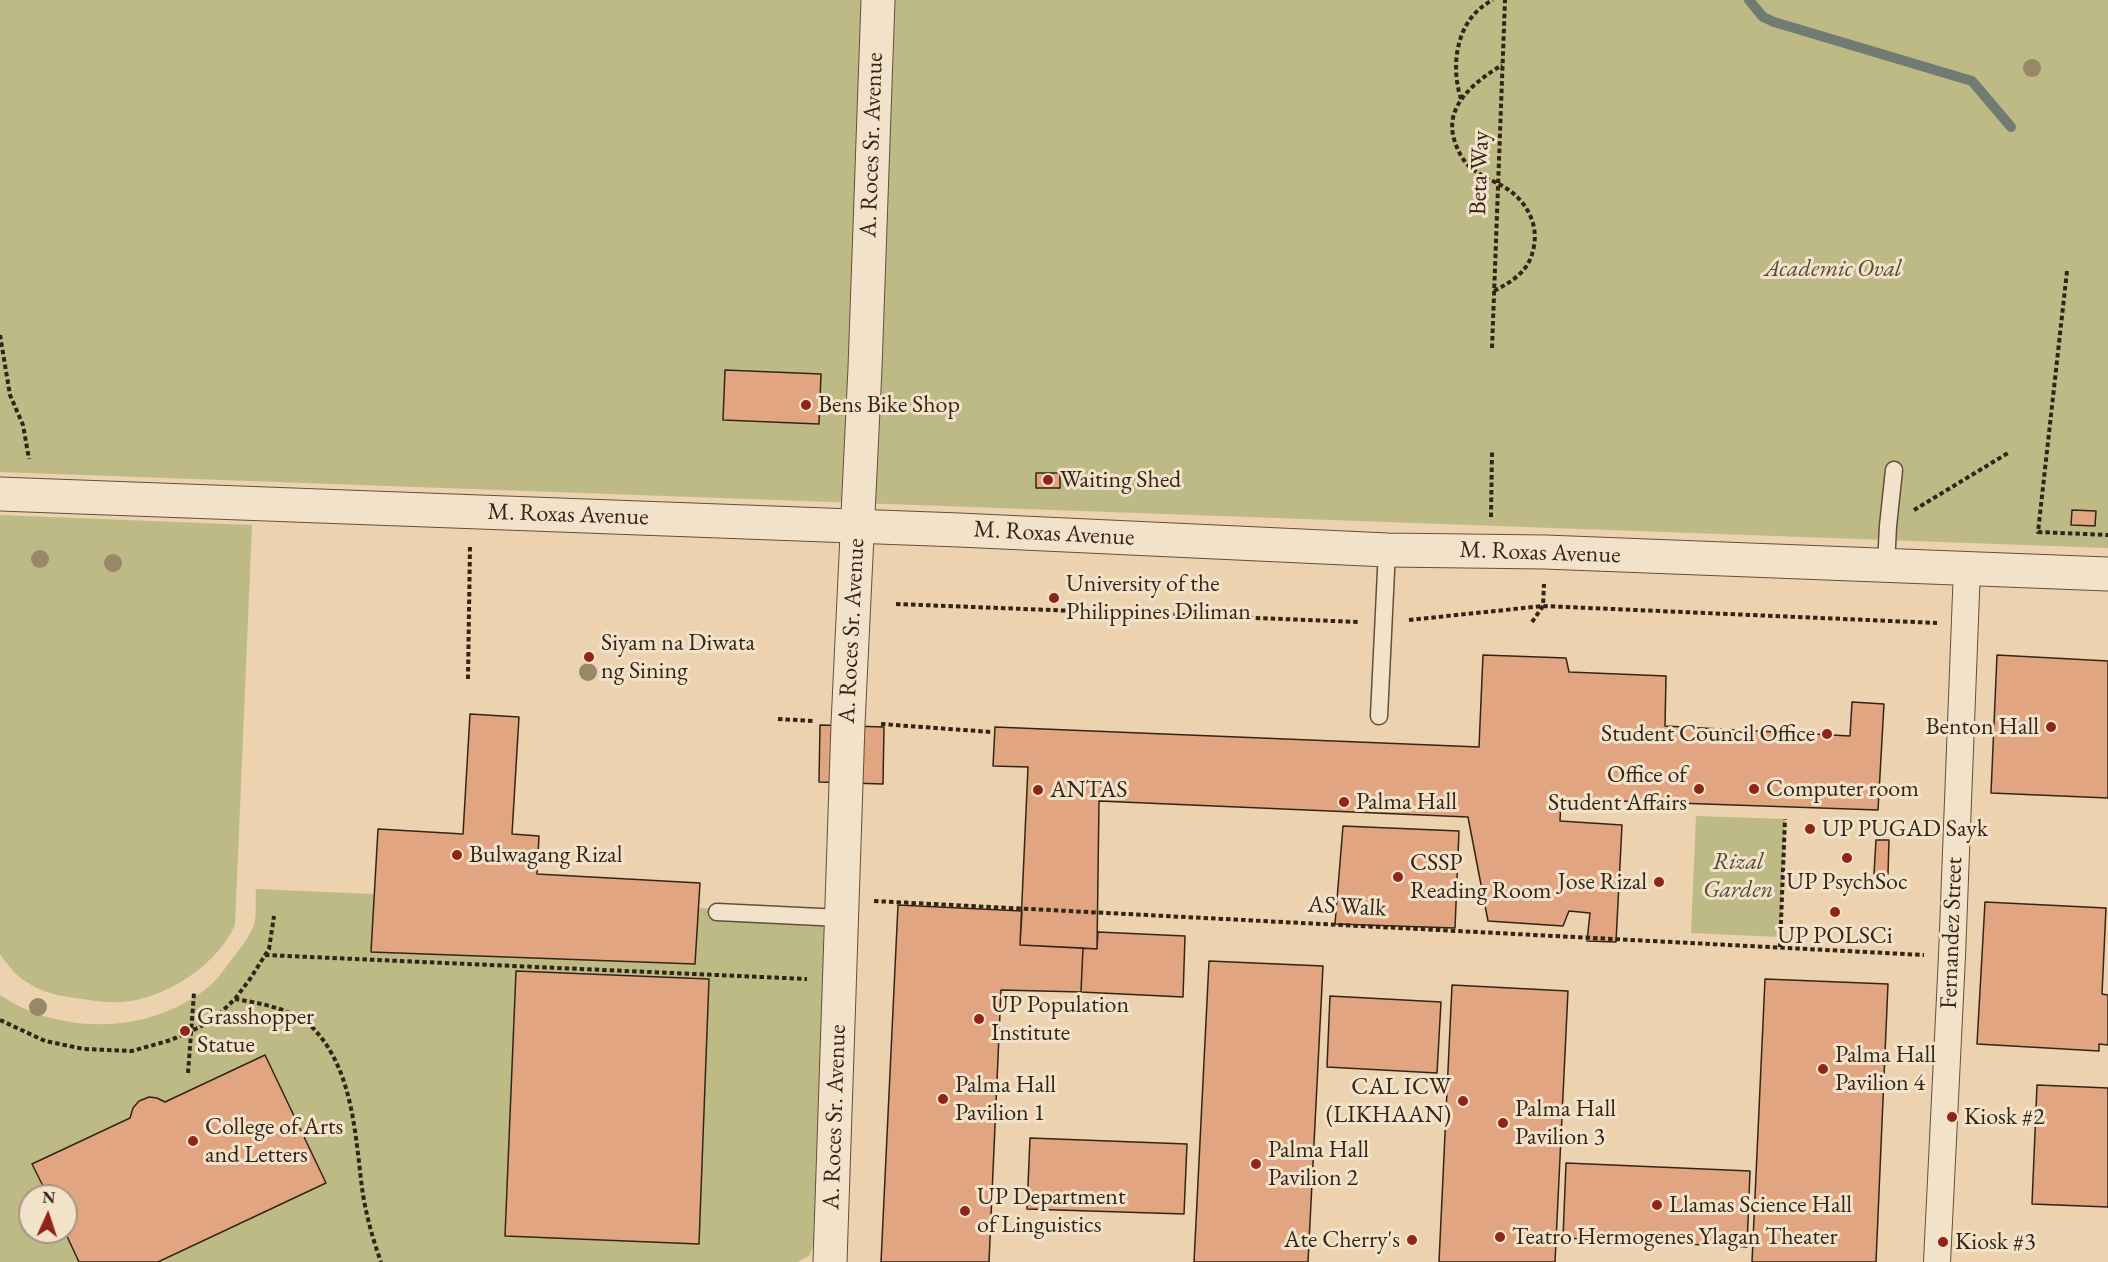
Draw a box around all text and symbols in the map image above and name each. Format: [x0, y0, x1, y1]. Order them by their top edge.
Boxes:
street label: A. Roces Sr. Avenue [854, 52, 890, 238]
street label: Beta Way [1464, 130, 1496, 216]
park label: Academic Oval [1764, 255, 1902, 283]
place label: Bens Bike Shop [818, 391, 960, 419]
marker: Bens Bike Shop [799, 398, 813, 412]
place label: Waiting Shed [1060, 466, 1181, 494]
marker: Waiting Shed [1041, 473, 1055, 487]
street label: M. Roxas Avenue [487, 498, 649, 532]
street label: M. Roxas Avenue [973, 515, 1135, 553]
street label: M. Roxas Avenue [1459, 536, 1621, 570]
street label: A. Roces Sr. Avenue [833, 538, 871, 724]
place label: University of the Philippines Diliman [1066, 570, 1251, 626]
marker: University of the Philippines Diliman [1047, 591, 1061, 605]
place label: Siyam na Diwata ng Sining [601, 629, 755, 685]
marker: Siyam na Diwata ng Sining [582, 650, 596, 664]
place label: Benton Hall [1925, 713, 2039, 741]
place label: Student Council Office [1601, 720, 1815, 748]
marker: Benton Hall [2044, 720, 2058, 734]
marker: Student Council Office [1820, 727, 1834, 741]
place label: Office of Student Affairs [1548, 761, 1687, 817]
place label: Computer room [1766, 775, 1919, 803]
place label: ANTAS [1050, 776, 1127, 804]
marker: Office of Student Affairs [1692, 782, 1706, 796]
marker: Computer room [1747, 782, 1761, 796]
marker: ANTAS [1031, 783, 1045, 797]
place label: Palma Hall [1356, 788, 1457, 816]
marker: Palma Hall [1337, 795, 1351, 809]
place label: UP PUGAD Sayk [1822, 815, 1988, 843]
marker: UP PUGAD Sayk [1803, 822, 1817, 836]
place label: Bulwagang Rizal [469, 841, 622, 869]
marker: Bulwagang Rizal [450, 848, 464, 862]
park label: Rizal Garden [1703, 848, 1773, 904]
place label: CSSP Reading Room [1410, 849, 1552, 905]
marker: UP PsychSoc [1840, 851, 1854, 865]
street label: Fernandez Street [1935, 857, 1969, 1009]
place label: Jose Rizal [1558, 868, 1647, 896]
place label: UP PsychSoc [1786, 868, 1908, 896]
marker: CSSP Reading Room [1391, 870, 1405, 884]
marker: Jose Rizal [1652, 875, 1666, 889]
street label: AS Walk [1307, 891, 1387, 923]
marker: UP POLSCi [1828, 905, 1842, 919]
place label: UP POLSCi [1777, 922, 1893, 950]
place label: UP Population Institute [991, 991, 1129, 1047]
place label: Grasshopper Statue [197, 1003, 314, 1059]
marker: UP Population Institute [972, 1012, 986, 1026]
marker: Grasshopper Statue [178, 1024, 192, 1038]
street label: A. Roces Sr. Avenue [817, 1024, 853, 1210]
place label: Palma Hall Pavilion 4 [1835, 1041, 1936, 1097]
marker: Palma Hall Pavilion 4 [1816, 1062, 1830, 1076]
place label: Palma Hall Pavilion 1 [955, 1071, 1056, 1127]
place label: CAL ICW (LIKHAAN) [1326, 1073, 1451, 1129]
marker: Palma Hall Pavilion 1 [936, 1092, 950, 1106]
marker: CAL ICW (LIKHAAN) [1456, 1094, 1470, 1108]
place label: Palma Hall Pavilion 3 [1515, 1095, 1616, 1151]
place label: Kiosk #2 [1964, 1103, 2045, 1131]
marker: Kiosk #2 [1945, 1110, 1959, 1124]
place label: College of Arts and Letters [205, 1113, 343, 1169]
marker: Palma Hall Pavilion 3 [1496, 1116, 1510, 1130]
marker: College of Arts and Letters [186, 1134, 200, 1148]
place label: Palma Hall Pavilion 2 [1268, 1136, 1369, 1192]
marker: Palma Hall Pavilion 2 [1249, 1157, 1263, 1171]
place label: UP Department of Linguistics [977, 1183, 1126, 1239]
north arrow [18, 1184, 78, 1244]
text: N [42, 1187, 56, 1208]
place label: Llamas Science Hall [1669, 1191, 1852, 1219]
marker: Llamas Science Hall [1650, 1198, 1664, 1212]
marker: UP Department of Linguistics [958, 1204, 972, 1218]
place label: Teatro Hermogenes Ylagan Theater [1512, 1223, 1837, 1251]
place label: Ate Cherry's [1284, 1226, 1400, 1254]
place label: Kiosk #3 [1955, 1228, 2036, 1256]
marker: Teatro Hermogenes Ylagan Theater [1493, 1230, 1507, 1244]
marker: Ate Cherry's [1405, 1233, 1419, 1247]
marker: Kiosk #3 [1936, 1235, 1950, 1249]

